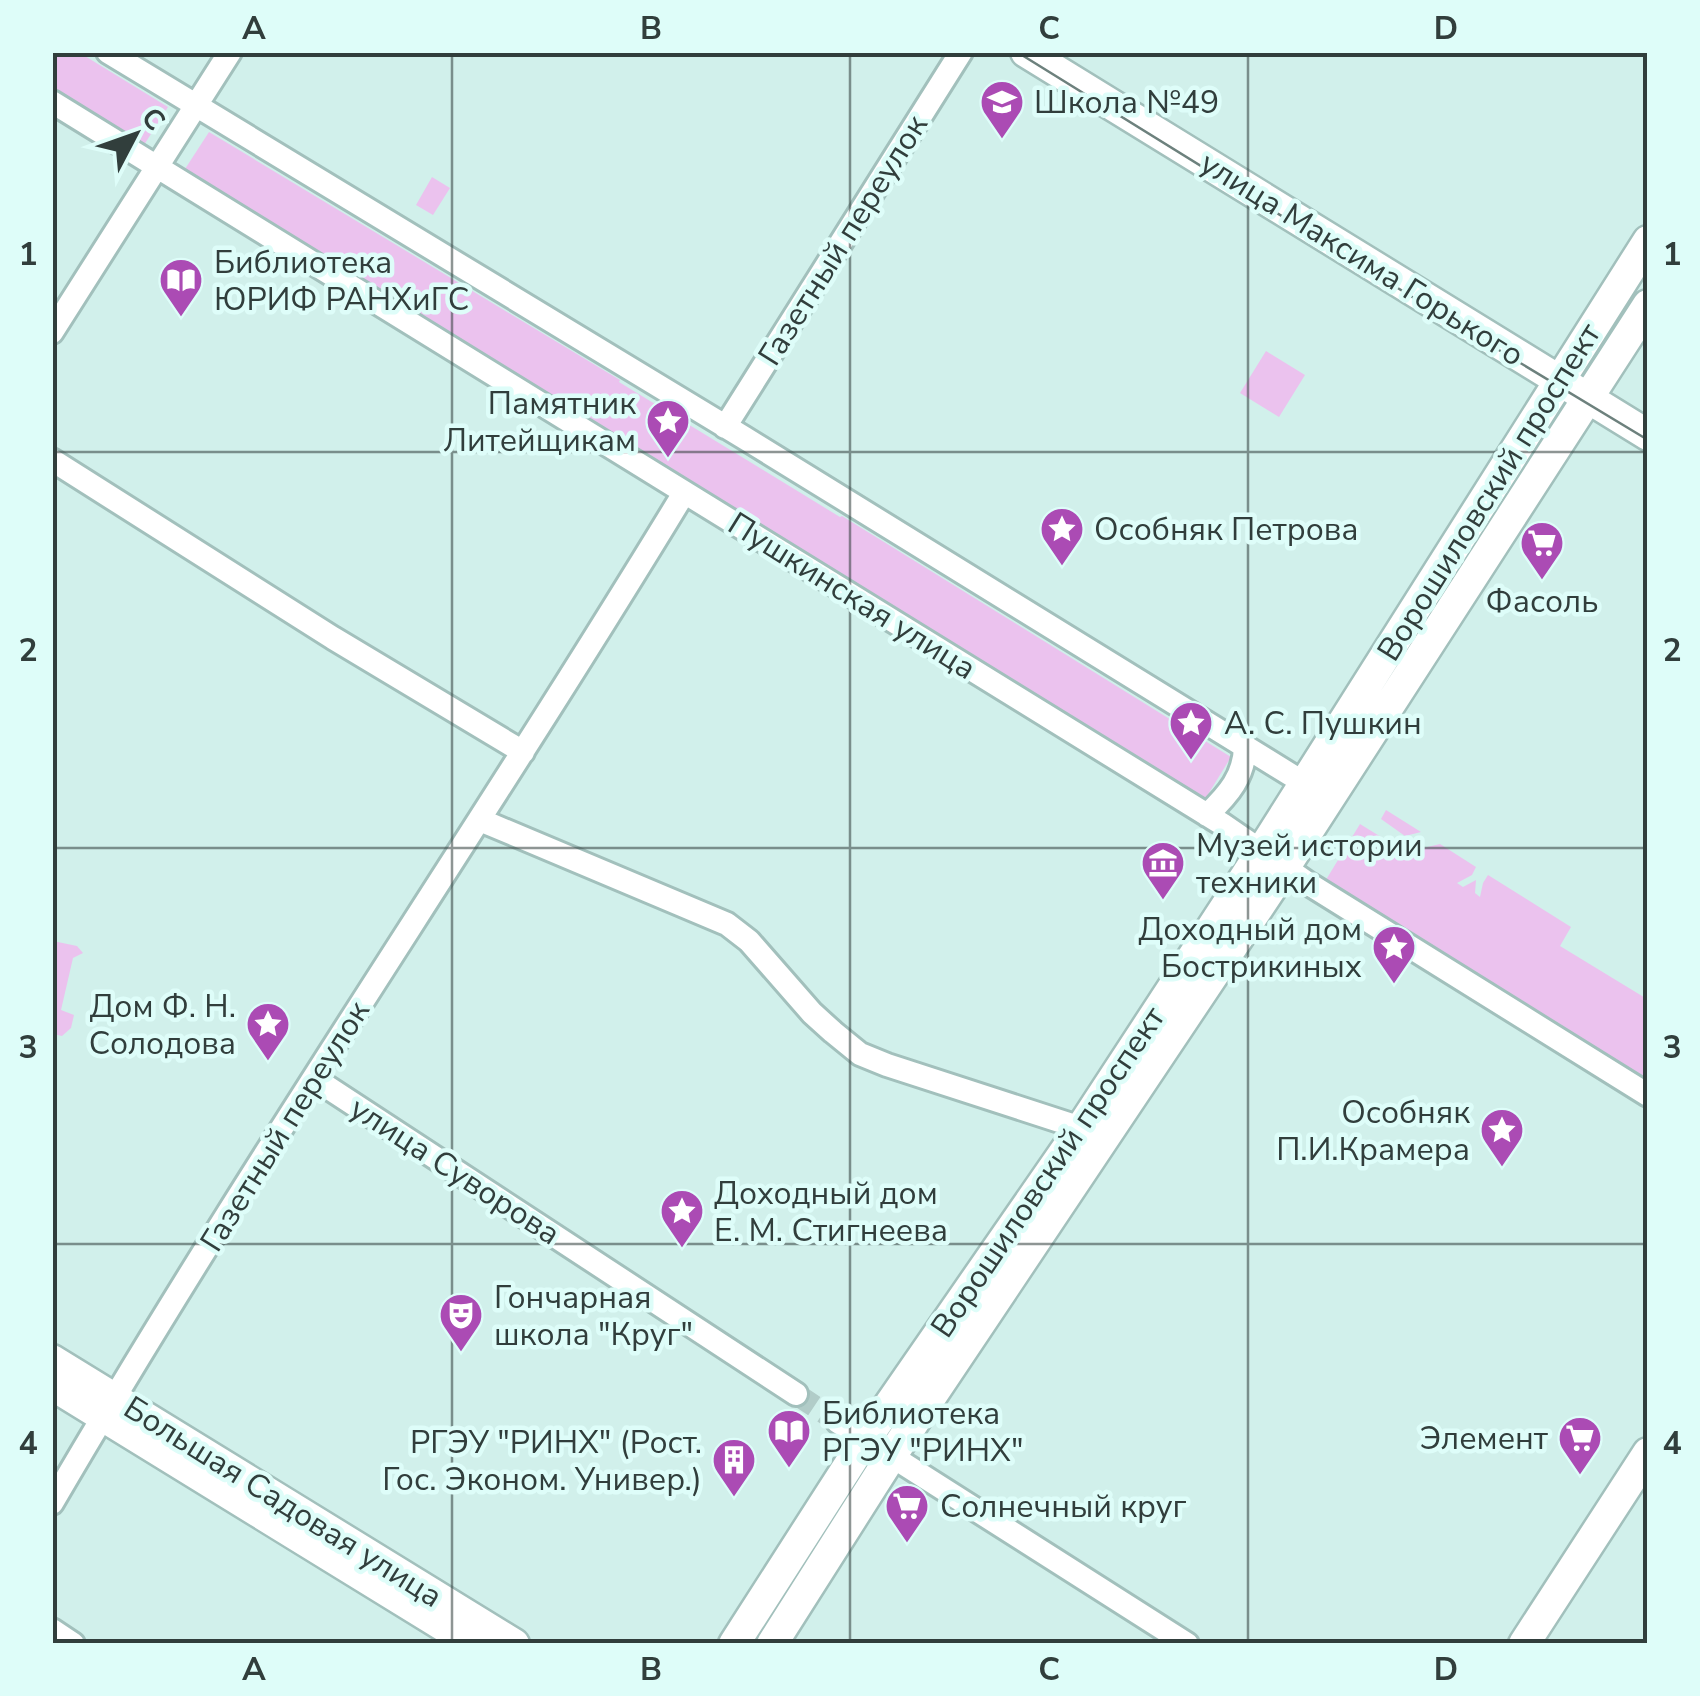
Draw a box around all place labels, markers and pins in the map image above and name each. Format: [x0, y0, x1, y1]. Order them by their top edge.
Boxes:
school or university icon: Школа №49 [979, 79, 1025, 140]
place label: Школа №49 [1034, 81, 1219, 124]
place label: Библиотека ЮРИФ РАНХиГС [214, 241, 469, 321]
library icon: Библиотека ЮРИФ РАНХиГС [158, 257, 204, 318]
place label: Памятник Литейщикам [443, 382, 636, 462]
place icon: Памятник Литейщикам [645, 398, 691, 459]
place icon: Особняк Петрова [1039, 506, 1085, 567]
place label: Особняк Петрова [1094, 508, 1359, 551]
supermarket icon: Фасоль [1519, 520, 1565, 581]
place label: Фасоль [1486, 580, 1598, 623]
place icon: А. С. Пушкин [1168, 700, 1214, 761]
place label: А. С. Пушкин [1224, 702, 1422, 745]
place label: Музей истории техники [1196, 824, 1423, 904]
museum icon: Музей истории техники [1140, 840, 1186, 901]
place label: Доходный дом Бострикиных [1138, 908, 1362, 988]
place icon: Доходный дом Бострикиных [1371, 924, 1417, 985]
place label: Дом Ф. Н. Солодова [89, 985, 236, 1065]
place icon: Дом Ф. Н. Солодова [245, 1001, 291, 1062]
place label: Особняк П.И.Крамера [1276, 1091, 1470, 1171]
place icon: Особняк П.И.Крамера [1479, 1107, 1525, 1168]
place label: Доходный дом Е. М. Стигнеева [714, 1172, 948, 1252]
place icon: Доходный дом Е. М. Стигнеева [659, 1188, 705, 1249]
place label: Гончарная школа "Круг" [494, 1276, 693, 1356]
theatre icon: Гончарная школа "Круг" [438, 1292, 484, 1353]
place label: Библиотека РГЭУ "РИНХ" [822, 1392, 1023, 1472]
library icon: Библиотека РГЭУ "РИНХ" [766, 1408, 812, 1469]
supermarket icon: Элемент [1557, 1415, 1603, 1476]
place label: Элемент [1420, 1417, 1549, 1460]
place label: РГЭУ "РИНХ" (Рост. Гос. Эконом. Универ.) [382, 1421, 702, 1501]
building icon: РГЭУ "РИНХ" (Рост. Гос. Эконом. Универ.) [711, 1437, 757, 1498]
supermarket icon: Солнечный круг [884, 1483, 930, 1544]
place label: Солнечный круг [940, 1485, 1187, 1528]

